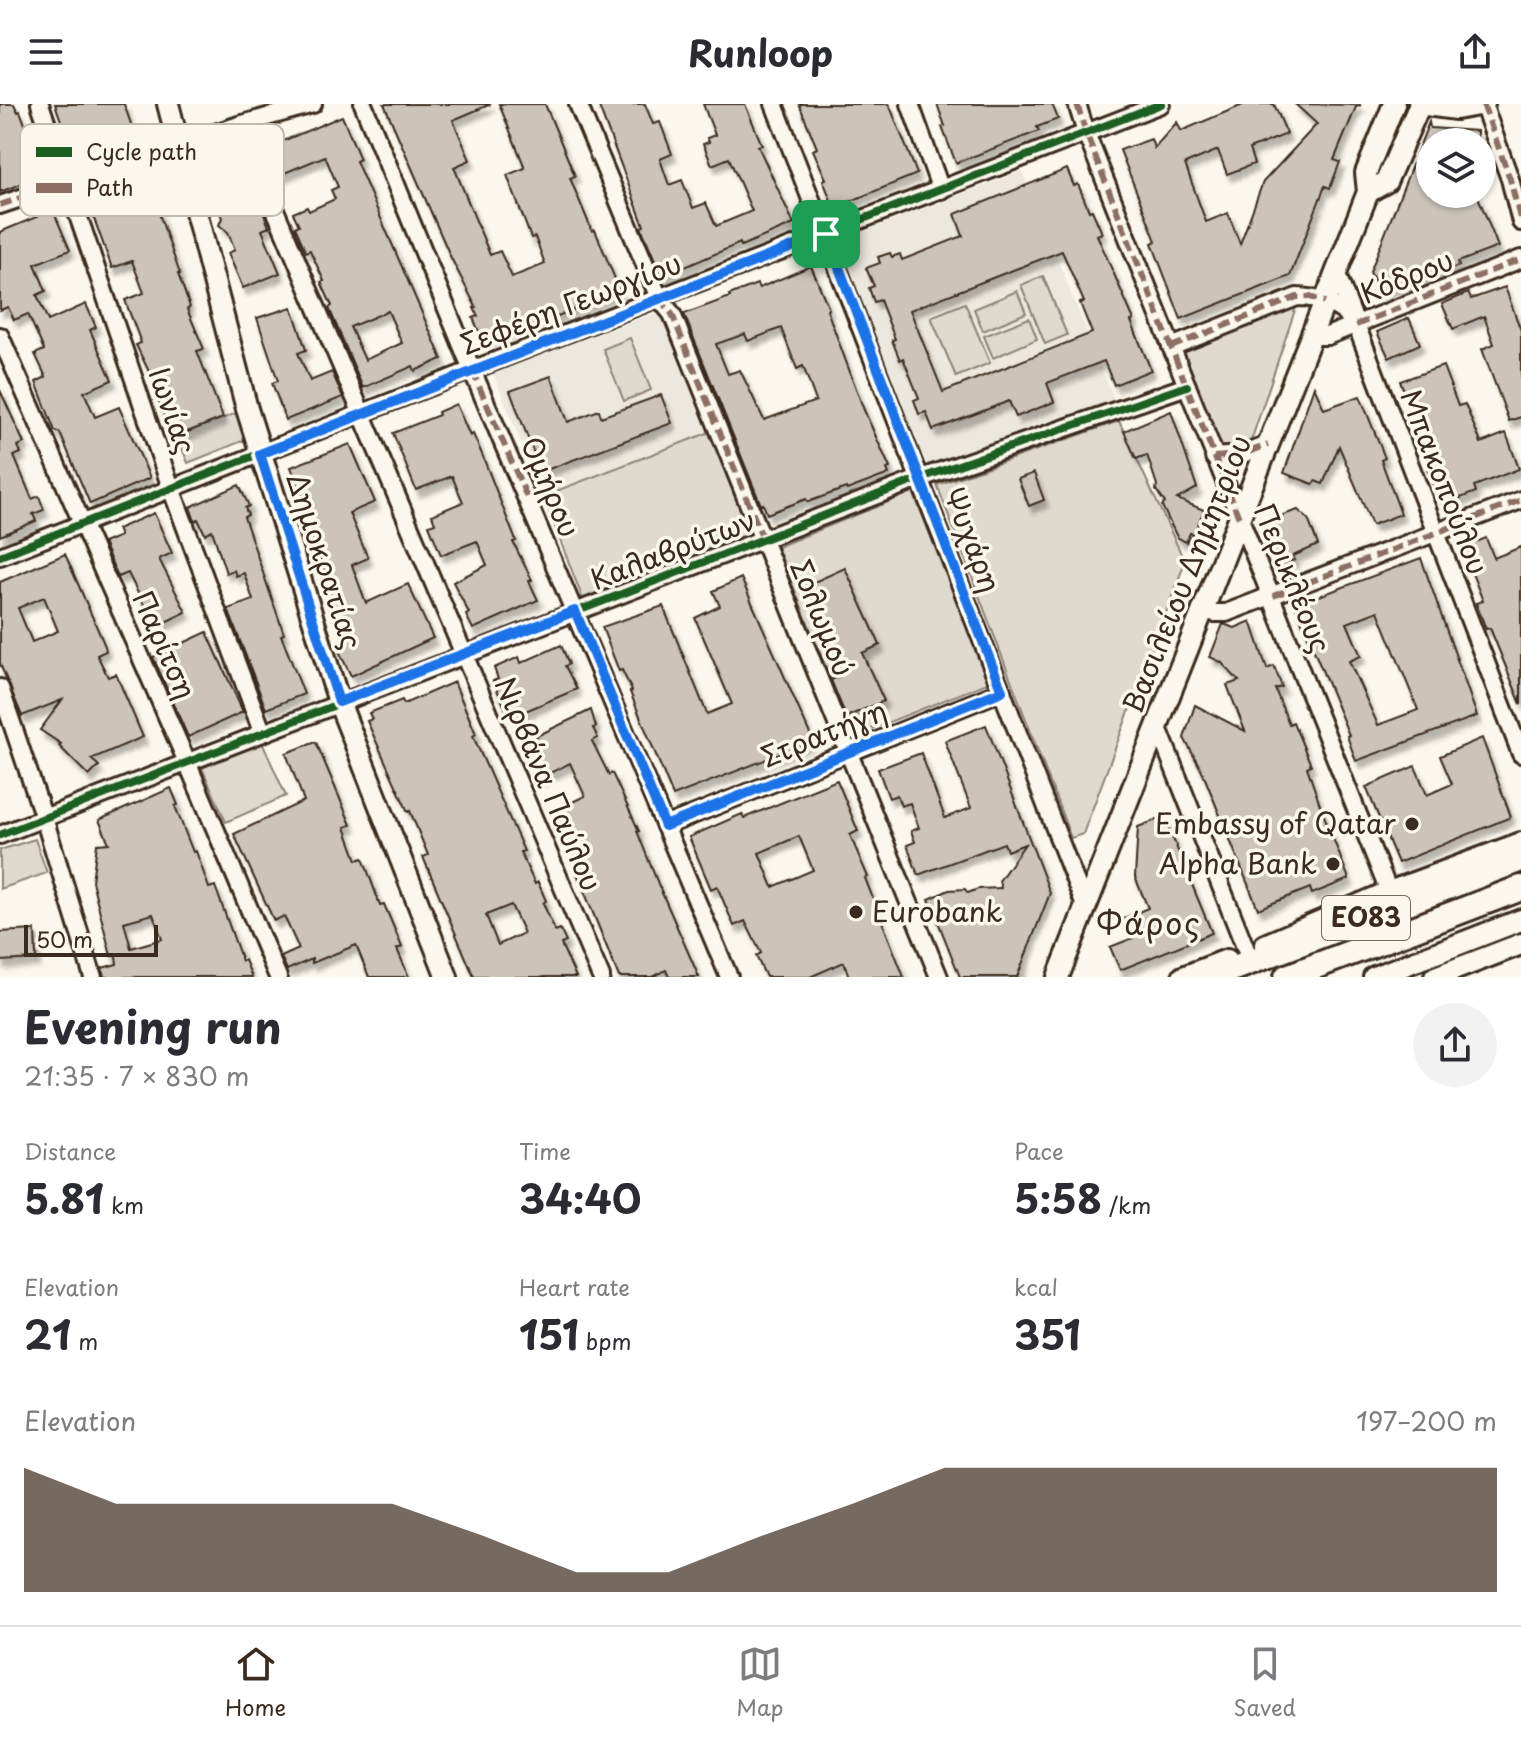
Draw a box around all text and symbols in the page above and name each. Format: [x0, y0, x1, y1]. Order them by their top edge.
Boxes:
text: Runloop [688, 25, 833, 79]
icon: menu [24, 30, 68, 74]
icon: share [1453, 30, 1497, 74]
legend [20, 124, 284, 216]
map controls [1416, 128, 1496, 208]
button: layers [1416, 128, 1496, 208]
text: Cycle path [86, 134, 197, 167]
text: Path [86, 170, 134, 203]
pin [792, 200, 860, 268]
icon: arrive [804, 212, 848, 256]
street label: Κόδρου [1353, 238, 1459, 314]
street label: Σεφέρη Γεωργίου [454, 241, 687, 365]
street label: Ιωνίας [139, 361, 208, 460]
street label: Μπακοπούλου [1390, 383, 1500, 580]
street label: Βασιλείου Δημητρίου [1110, 428, 1261, 719]
street label: Ομήρου [511, 429, 592, 543]
street label: Δημοκρατίας [277, 467, 374, 654]
street label: Ψυχάρη [934, 481, 1013, 598]
street label: Περικλέους [1244, 496, 1343, 659]
street label: Καλαβρύτων [584, 497, 761, 600]
street label: Σολωμού [781, 553, 866, 682]
street label: Παρίτση [123, 584, 208, 705]
street label: Νιρβάνα Παύλου [485, 670, 614, 897]
street label: Στρατήγη [754, 688, 893, 777]
place label: Embassy of Qatar [1155, 801, 1396, 844]
marker: Embassy of Qatar [1403, 815, 1421, 833]
place label: Alpha Bank [1159, 841, 1317, 884]
marker: Alpha Bank [1324, 855, 1342, 873]
place label: Eurobank [872, 889, 1003, 932]
road number: ΕΟ83 [1322, 896, 1410, 940]
district label: Φάρος [1096, 900, 1202, 945]
marker: Eurobank [847, 903, 865, 921]
scale bar [24, 921, 158, 957]
text: 50 m [36, 922, 93, 955]
text: Evening run [24, 993, 282, 1059]
button: share [1413, 1003, 1497, 1087]
text: 21:35 · 7 × 830 m [24, 1056, 250, 1095]
text: Distance [24, 1134, 116, 1167]
text: Time [519, 1134, 571, 1167]
text: Pace [1014, 1134, 1064, 1167]
text: 5.81 [24, 1167, 104, 1228]
text: 34:40 [519, 1167, 641, 1228]
text: 5:58 [1014, 1167, 1102, 1228]
text: km [104, 1188, 144, 1221]
text: /km [1102, 1188, 1151, 1221]
text: Elevation [24, 1270, 119, 1303]
text: Heart rate [519, 1270, 630, 1303]
text: kcal [1014, 1270, 1058, 1303]
text: 21 [24, 1303, 71, 1364]
text: 151 [519, 1303, 579, 1364]
text: 351 [1014, 1303, 1081, 1364]
text: m [71, 1324, 98, 1357]
text: bpm [579, 1324, 631, 1357]
text: Elevation [24, 1401, 136, 1440]
text: 197–200 m [1356, 1401, 1497, 1440]
tab: Home [225, 1642, 286, 1723]
tab: Map [736, 1642, 783, 1723]
tab: Saved [1233, 1642, 1296, 1723]

